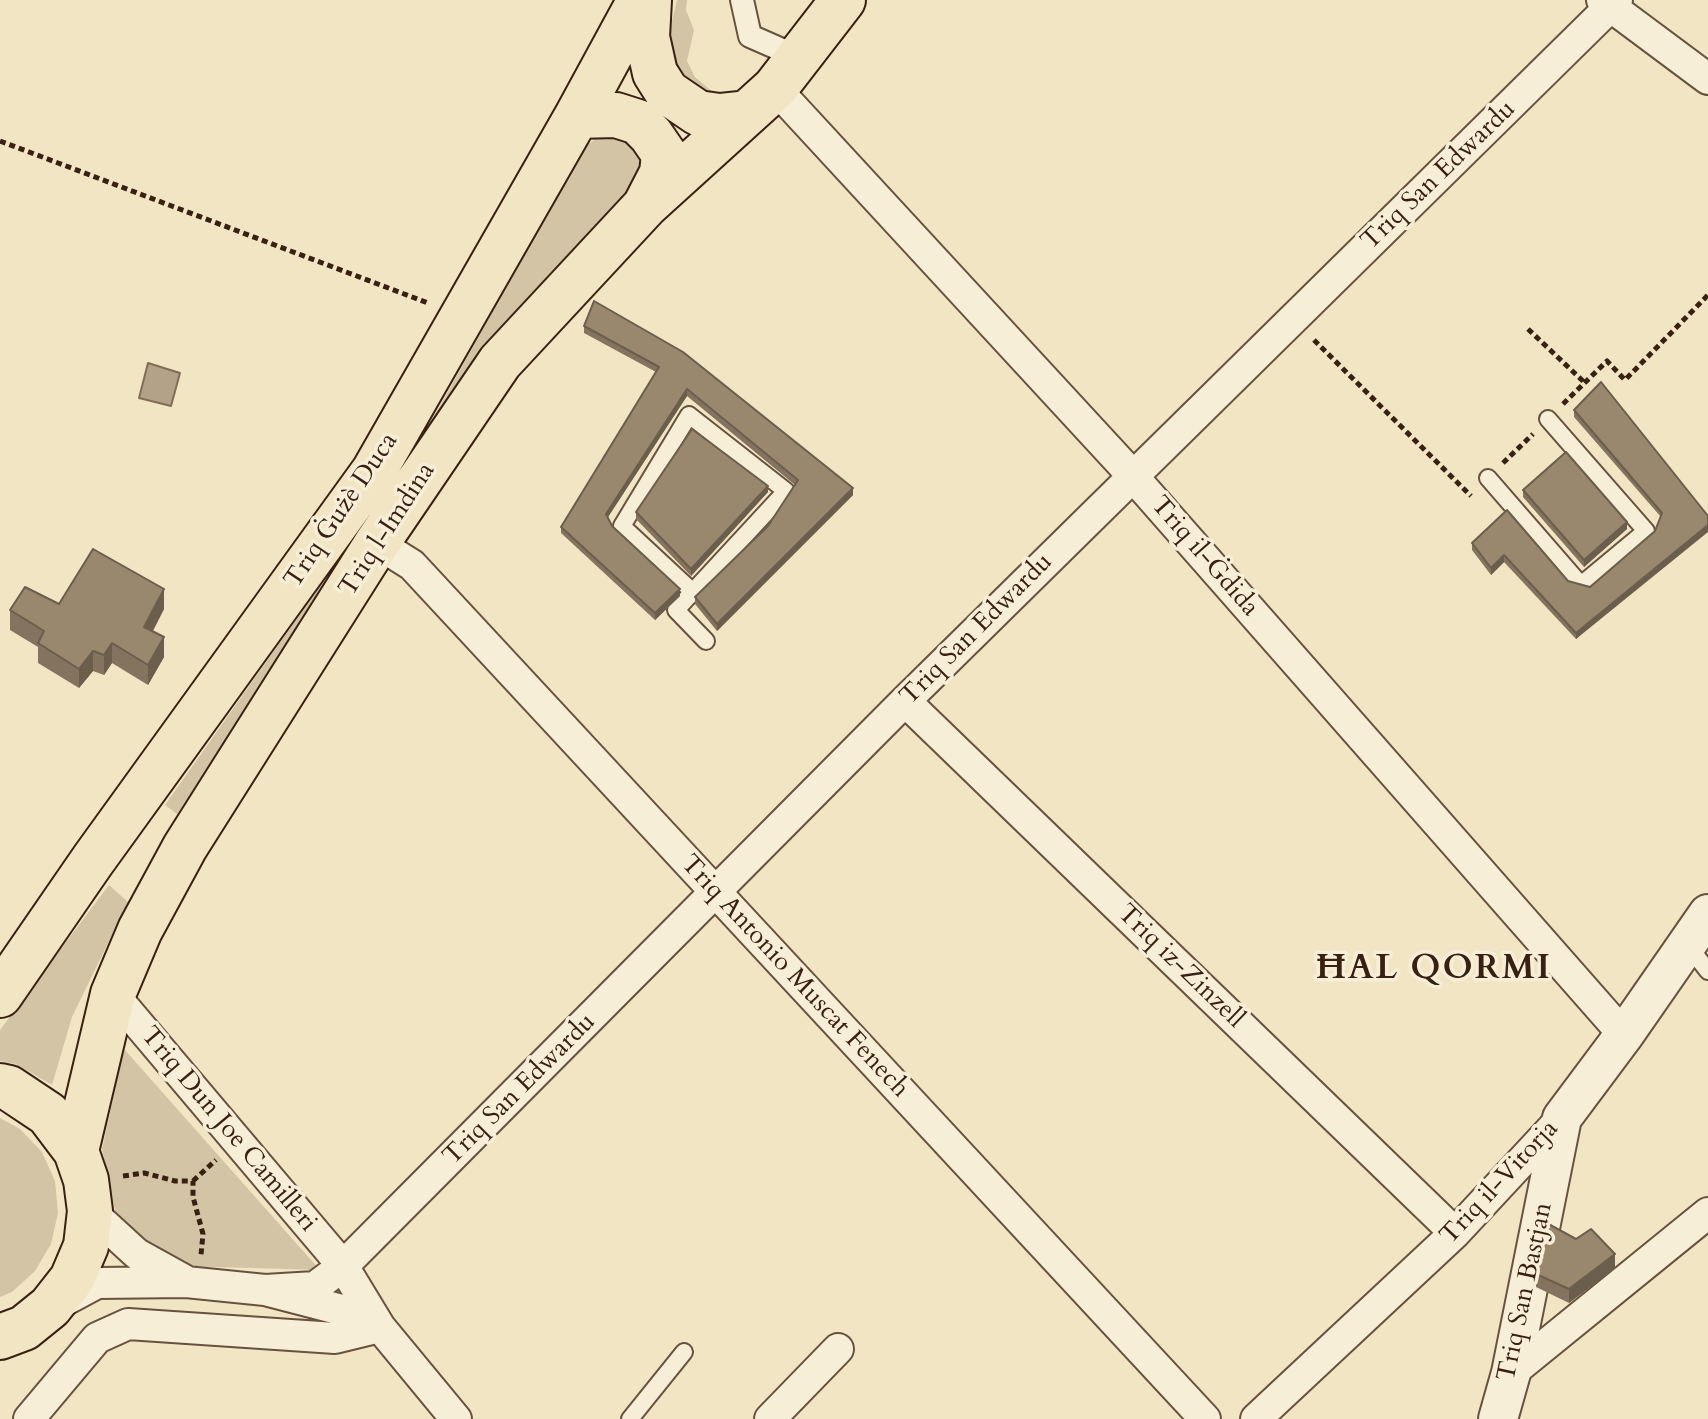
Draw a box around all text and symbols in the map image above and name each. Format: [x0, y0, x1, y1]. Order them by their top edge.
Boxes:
street label: Triq San Edwardu [1355, 95, 1523, 257]
street label: Triq Ġużè Duca [279, 427, 405, 595]
street label: Triq l-Imdina [333, 457, 443, 603]
street label: Triq il-Ġdida [1143, 491, 1265, 623]
street label: Triq San Edwardu [894, 547, 1060, 713]
street label: Triq Antonio Muscat Fenech [673, 849, 915, 1105]
street label: Triq iz-Zinzell [1110, 899, 1250, 1035]
district label: ĦAL QORMI [1316, 950, 1552, 990]
street label: Triq San Edwardu [437, 1007, 603, 1173]
street label: Triq Dun Joe Camilleri [133, 1021, 323, 1239]
street label: Triq il-Vitorja [1434, 1114, 1566, 1252]
street label: Triq San Bastjan [1492, 1200, 1560, 1384]

